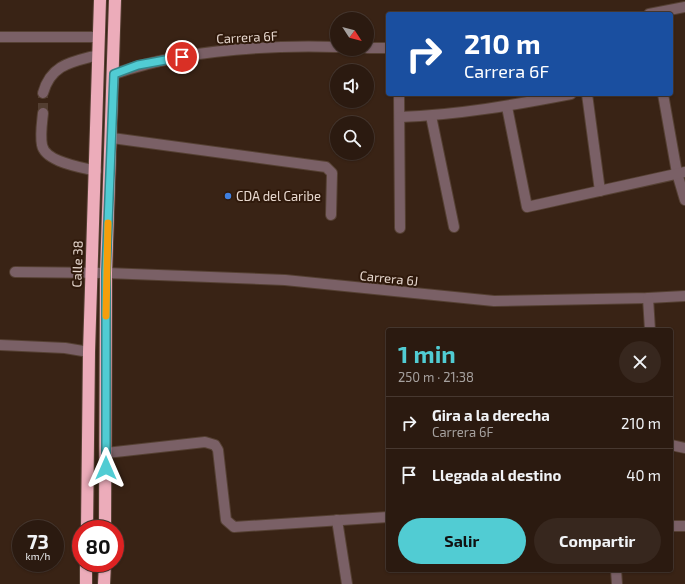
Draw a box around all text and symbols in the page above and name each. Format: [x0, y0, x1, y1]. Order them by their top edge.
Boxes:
north arrow [330, 12, 374, 56]
map controls [330, 12, 374, 160]
text: 210 m [464, 26, 541, 60]
street label: Carrera 6F [216, 27, 278, 47]
icon: right [398, 28, 450, 80]
pin [165, 40, 199, 74]
icon: arrive [171, 46, 193, 68]
text: Carrera 6F [464, 60, 549, 82]
button: sound [330, 64, 374, 108]
button: search [330, 116, 374, 160]
place label: CDA del Caribe [236, 188, 321, 204]
marker: CDA del Caribe [223, 191, 233, 201]
street label: Calle 38 [68, 240, 86, 288]
street label: Carrera 6J [359, 267, 419, 289]
text: 1 min [398, 339, 456, 368]
button: close [619, 341, 661, 383]
text: 250 m · 21:38 [398, 369, 474, 385]
text: Gira a la derecha [432, 406, 550, 424]
icon: right [398, 412, 420, 434]
text: 210 m [621, 414, 661, 432]
text: Carrera 6F [432, 424, 493, 440]
position arrow [85, 447, 127, 489]
icon: arrive [398, 464, 420, 486]
text: Llegada al destino [432, 466, 561, 484]
text: 40 m [626, 466, 661, 484]
button: Salir [398, 518, 526, 564]
button: Compartir [534, 518, 661, 564]
speed limit sign: 80 [72, 520, 124, 572]
text: 73 [27, 529, 49, 553]
text: km/h [26, 550, 50, 562]

